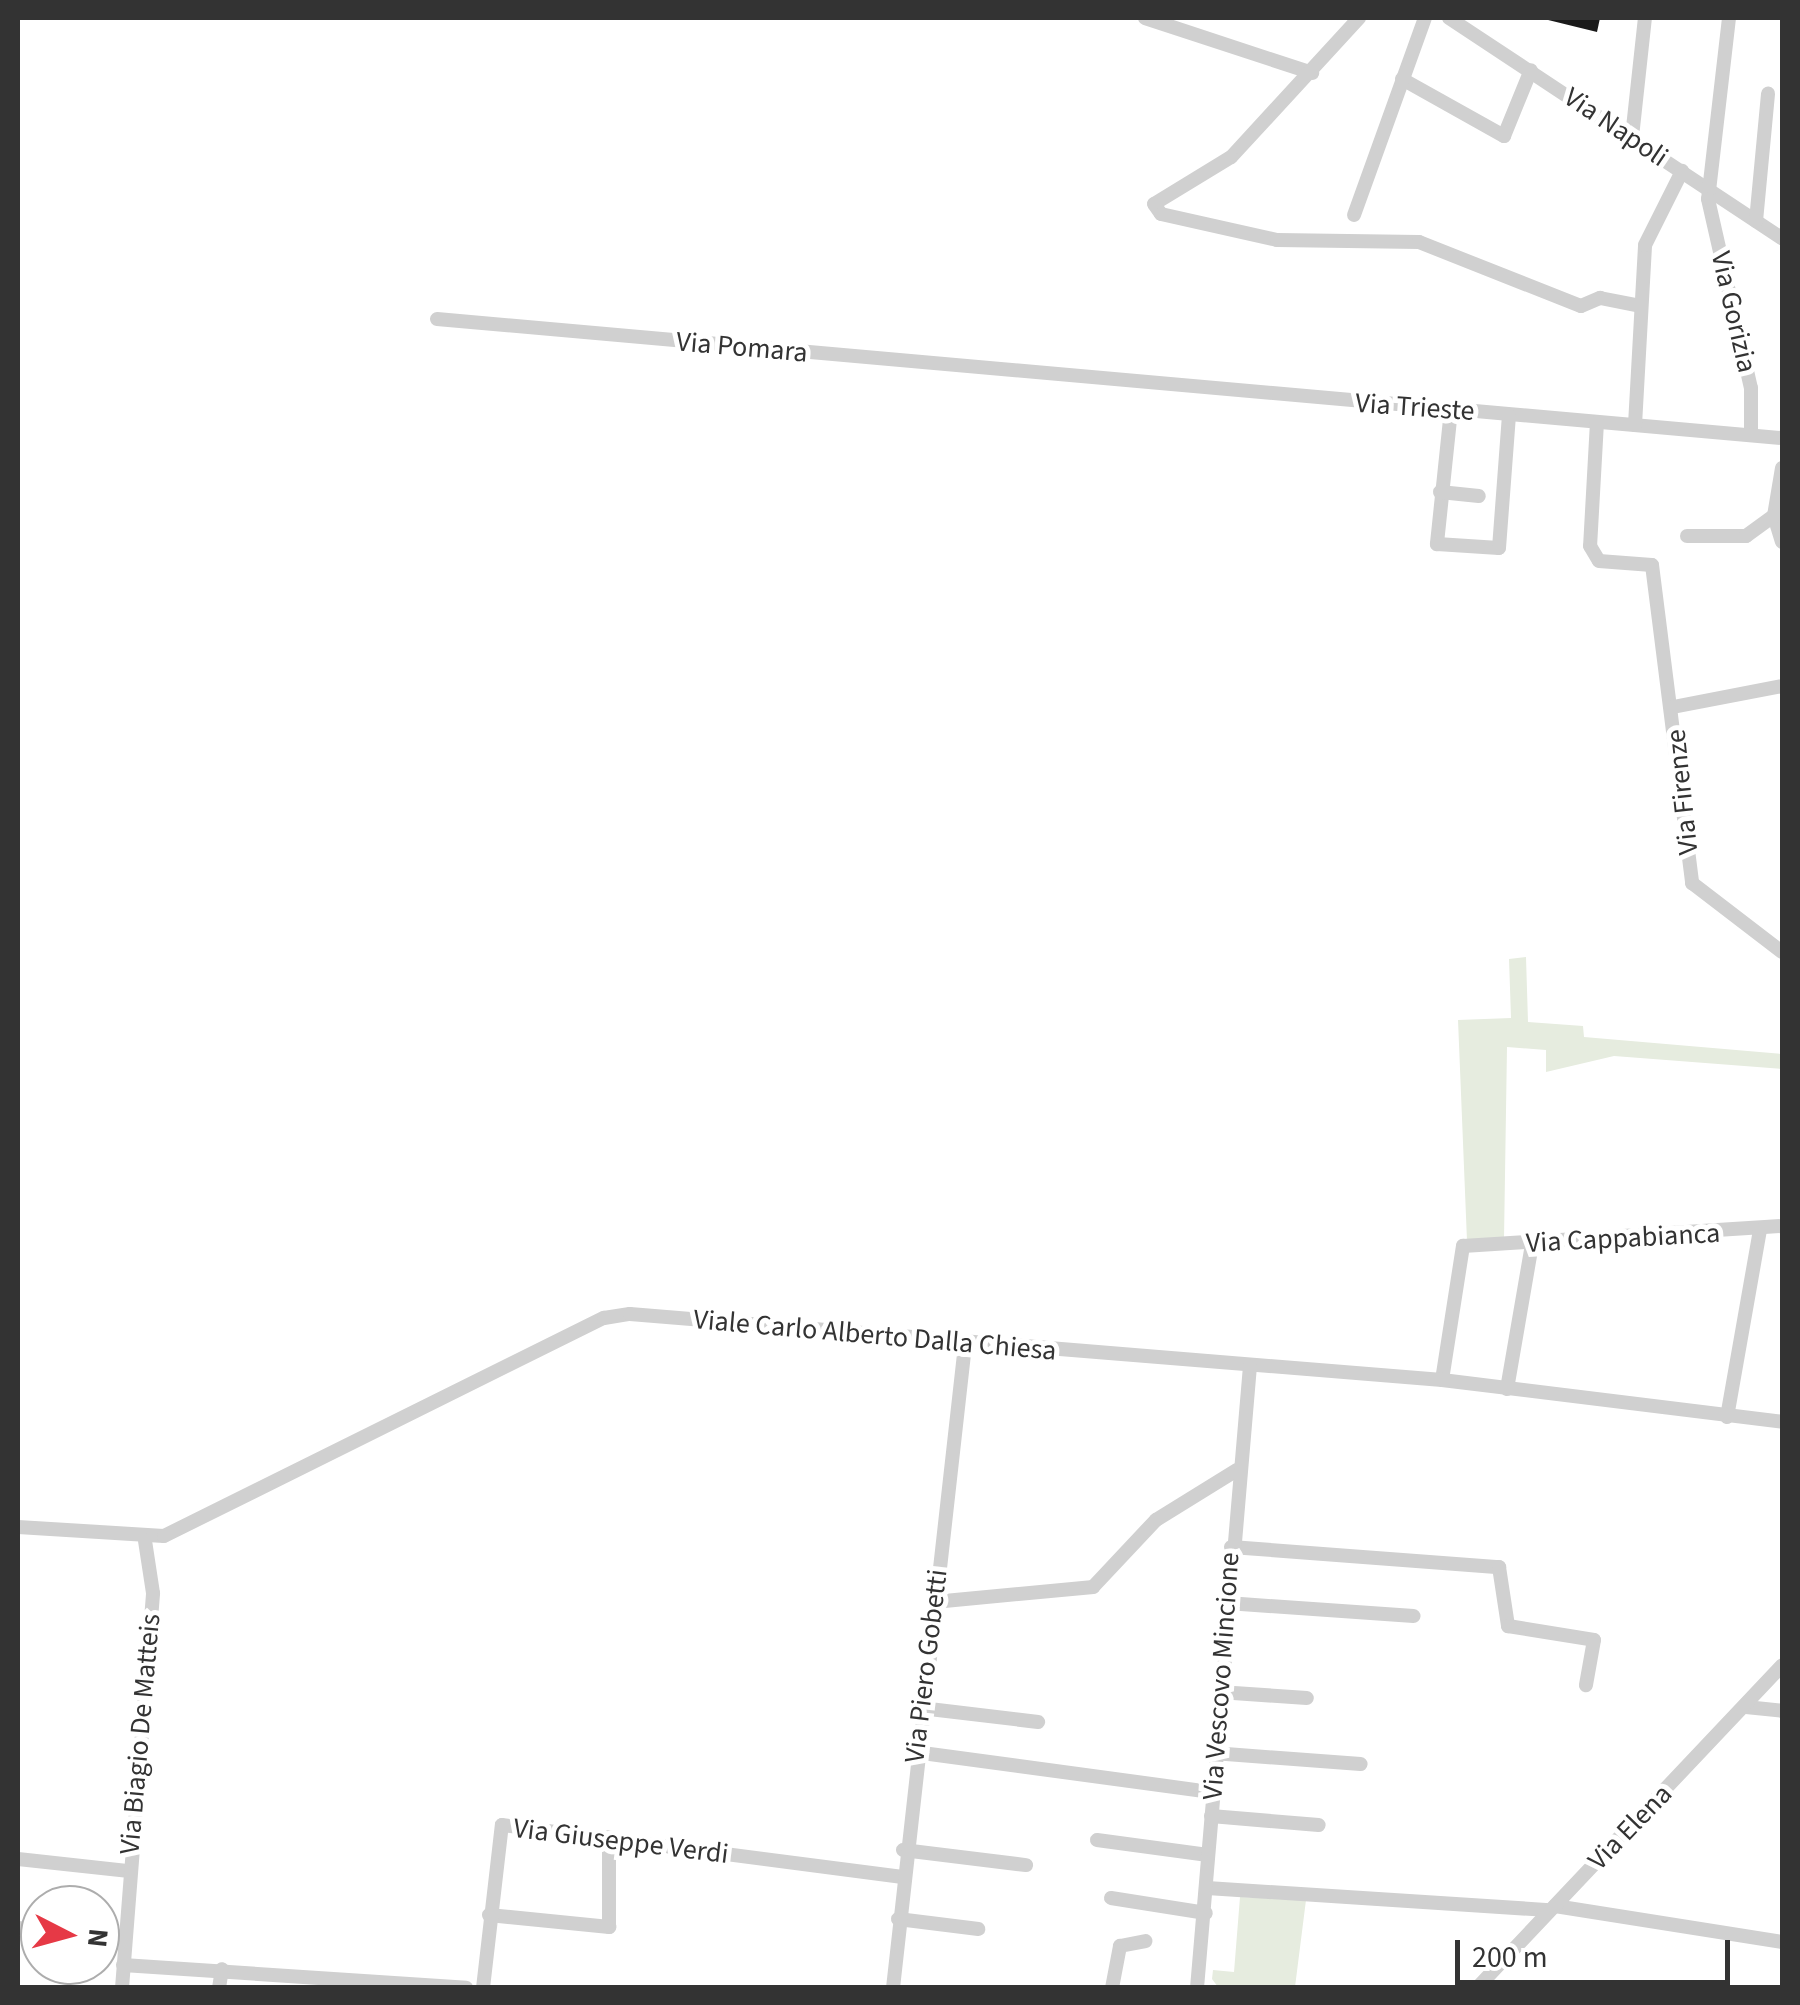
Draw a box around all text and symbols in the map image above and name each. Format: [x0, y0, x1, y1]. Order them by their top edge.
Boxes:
street label: Via Napoli [1558, 80, 1674, 174]
street label: Via Gorizia [1704, 248, 1764, 376]
street label: Via Pomara [675, 325, 809, 369]
street label: Via Trieste [1354, 386, 1476, 428]
street label: Via Firenze [1659, 728, 1705, 856]
street label: Via Cappabianca [1525, 1216, 1721, 1260]
street label: Viale Carlo Alberto Dalla Chiesa [692, 1302, 1058, 1368]
street label: Via Vescovo Mincione [1196, 1551, 1246, 1801]
street label: Via Piero Gobetti [897, 1567, 955, 1765]
street label: Via Biagio De Matteis [113, 1612, 167, 1856]
street label: Via Elena [1581, 1777, 1679, 1877]
street label: Via Giuseppe Verdi [512, 1811, 730, 1871]
north arrow [20, 1885, 120, 1985]
scale bar [1460, 1920, 1735, 1982]
text: N [77, 1927, 119, 1949]
text: 200 m [1472, 1936, 1548, 1979]

